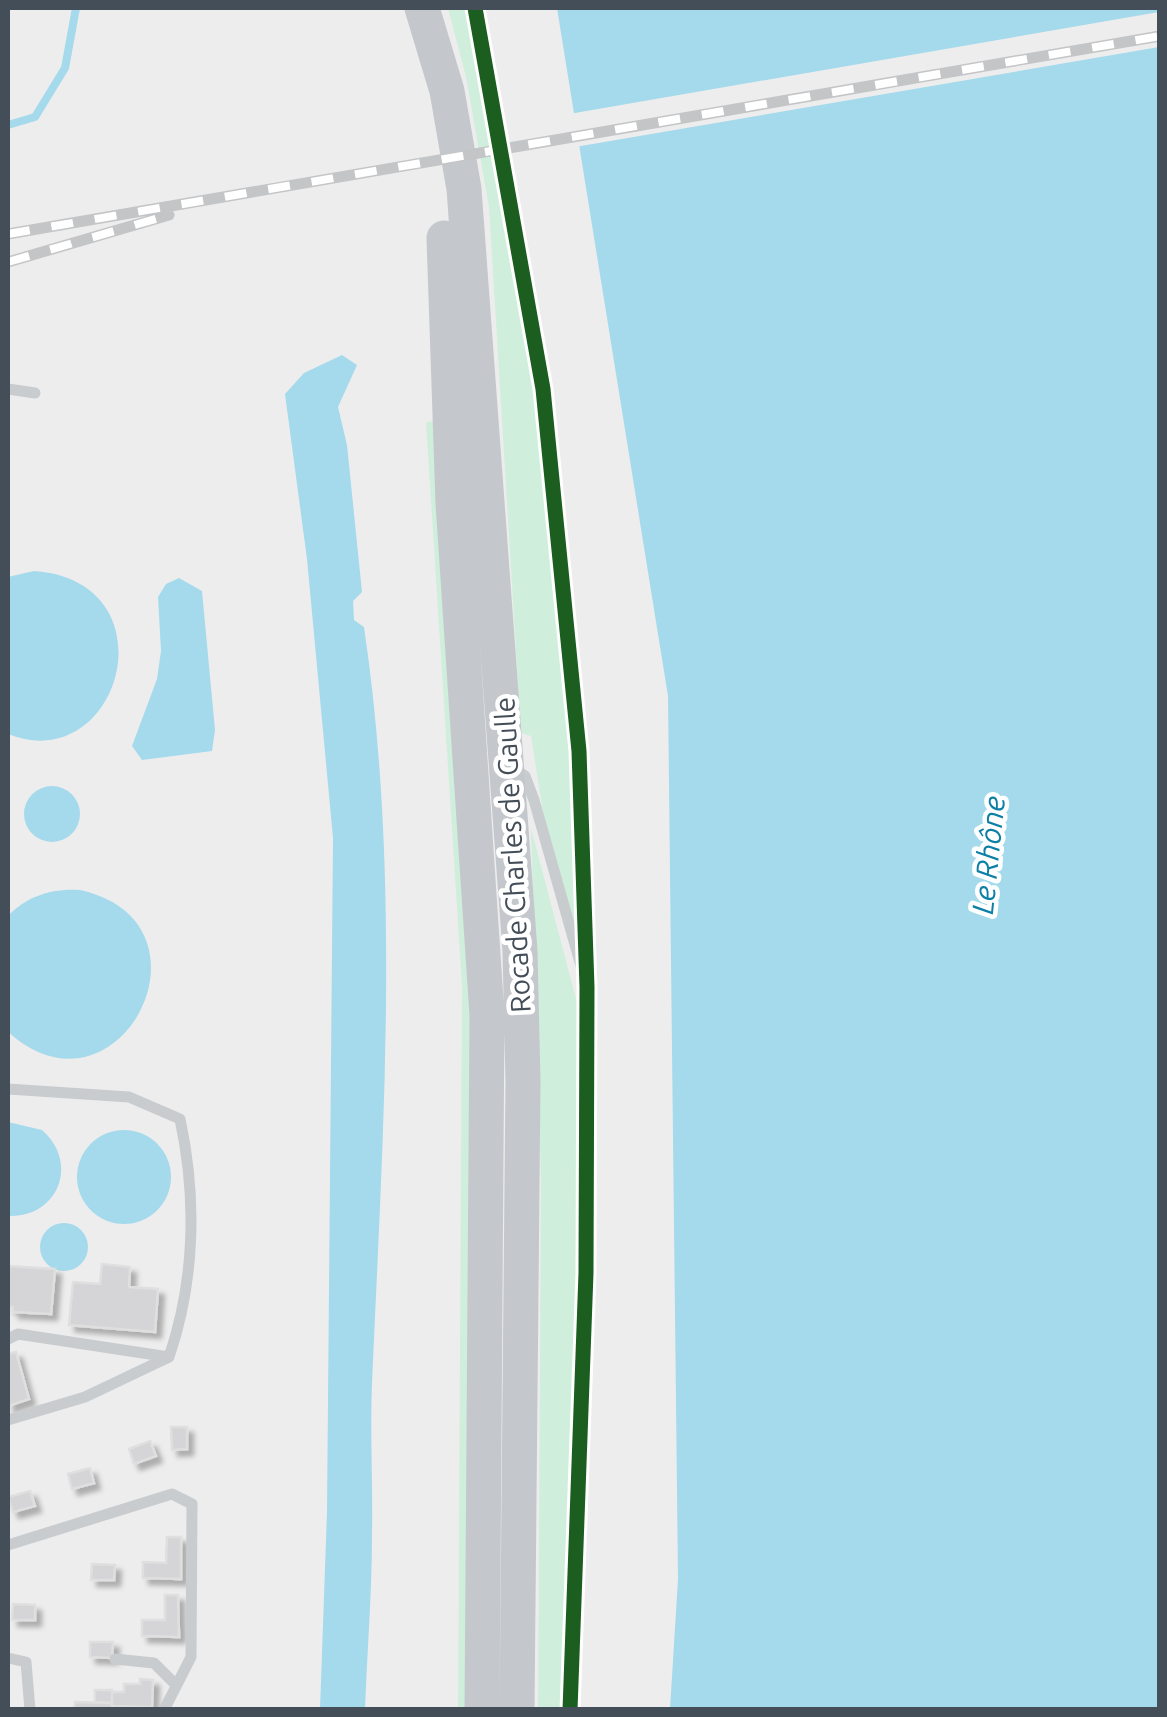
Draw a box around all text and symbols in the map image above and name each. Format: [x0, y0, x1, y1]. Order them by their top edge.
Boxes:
street label: Rocade Charles de Gaulle [488, 696, 536, 1014]
water label: Le Rhône [965, 794, 1011, 916]

